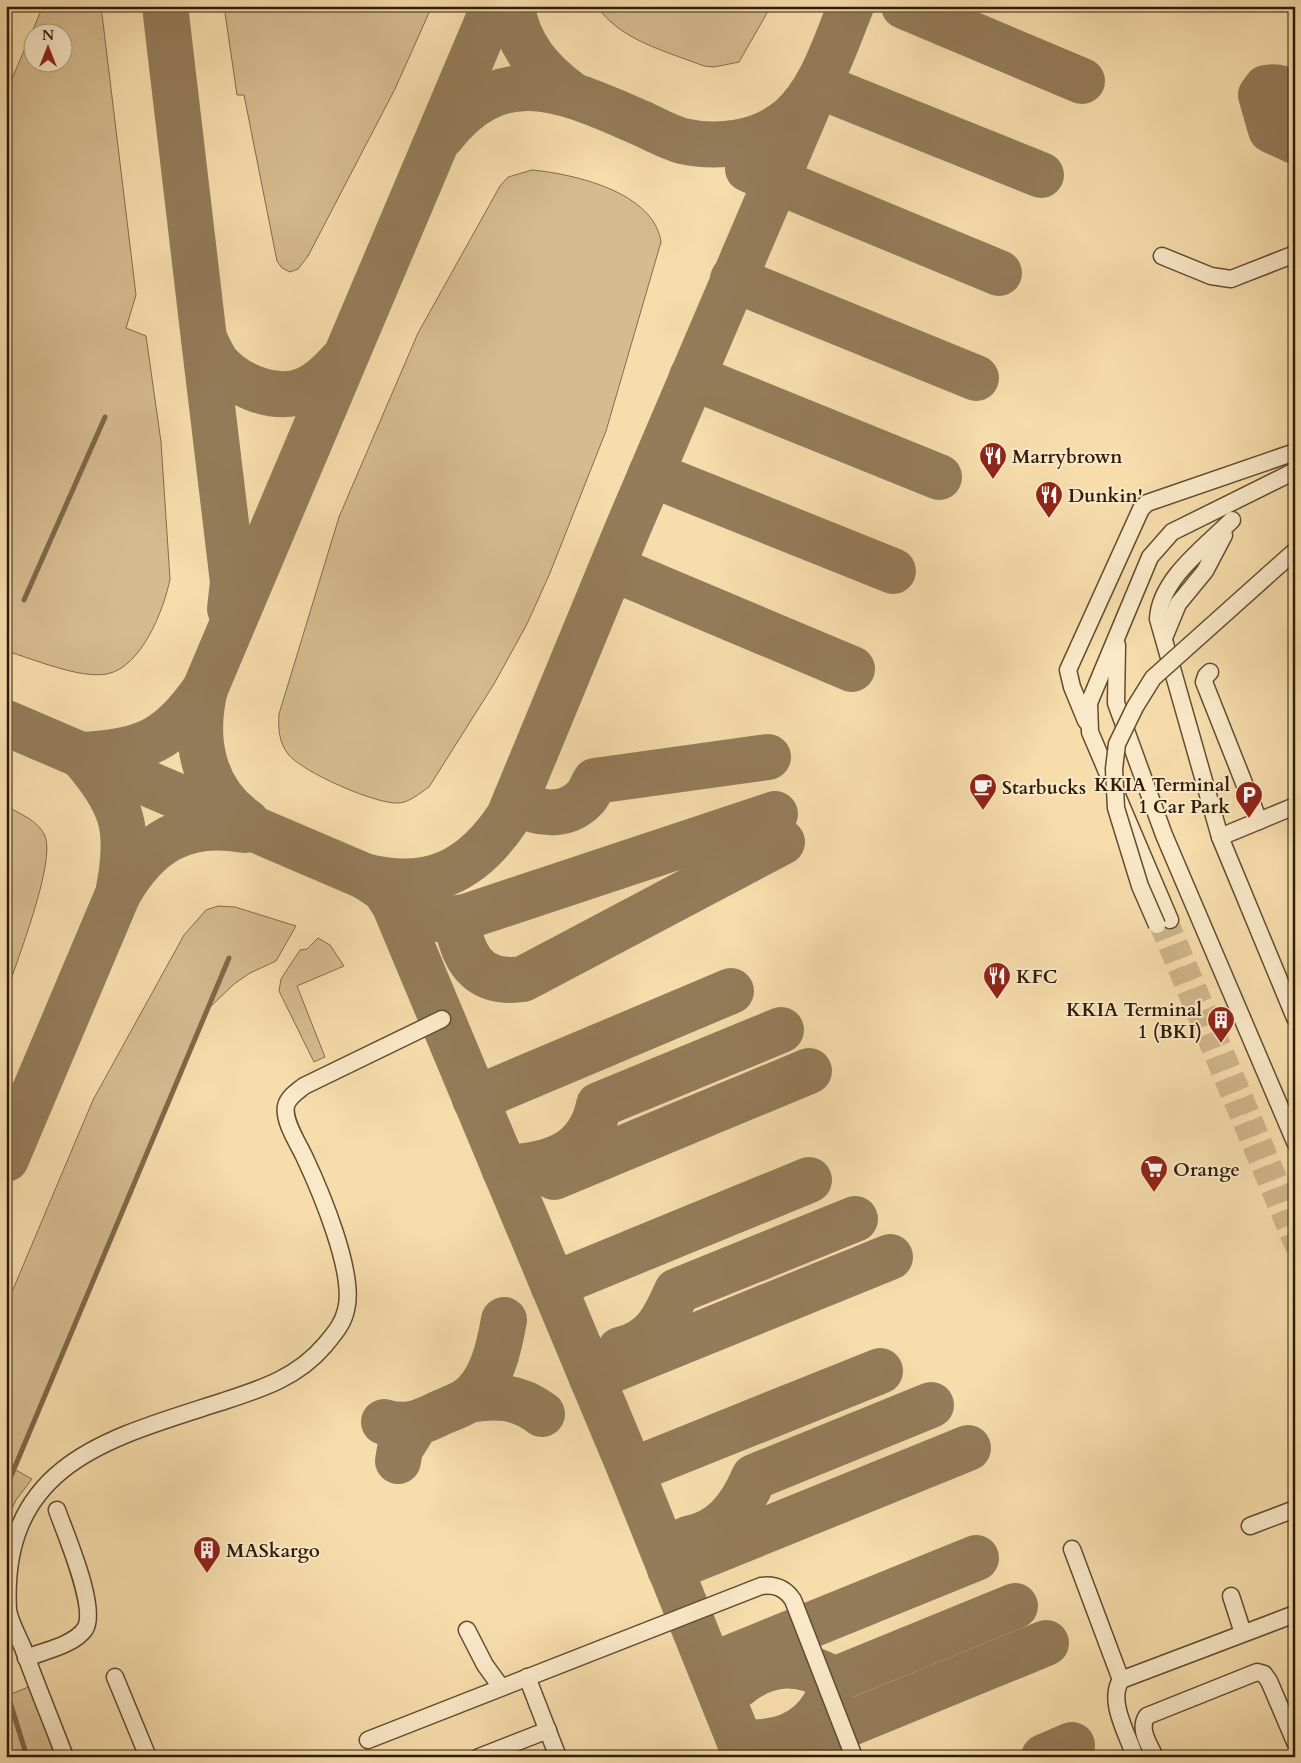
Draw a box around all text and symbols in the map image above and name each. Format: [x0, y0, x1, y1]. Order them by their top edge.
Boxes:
north arrow [22, 22, 72, 72]
text: N [42, 26, 54, 45]
restaurant icon: Marrybrown [978, 441, 1008, 480]
place label: Marrybrown [1012, 444, 1123, 470]
restaurant icon: Dunkin' [1034, 480, 1064, 519]
place label: Dunkin' [1068, 483, 1143, 509]
cafe icon: Starbucks [968, 772, 998, 811]
place label: KKIA Terminal 1 Car Park [1094, 772, 1230, 820]
place label: Starbucks [1002, 775, 1086, 801]
parking icon: KKIA Terminal 1 Car Park [1234, 780, 1264, 819]
restaurant icon: KFC [982, 961, 1012, 1000]
place label: KFC [1016, 964, 1058, 990]
place label: KKIA Terminal 1 (BKI) [1066, 997, 1202, 1045]
building icon: KKIA Terminal 1 (BKI) [1206, 1005, 1236, 1044]
supermarket icon: Orange [1139, 1154, 1169, 1193]
place label: Orange [1173, 1157, 1240, 1183]
building icon: MASkargo [192, 1535, 222, 1574]
place label: MASkargo [226, 1538, 320, 1564]

